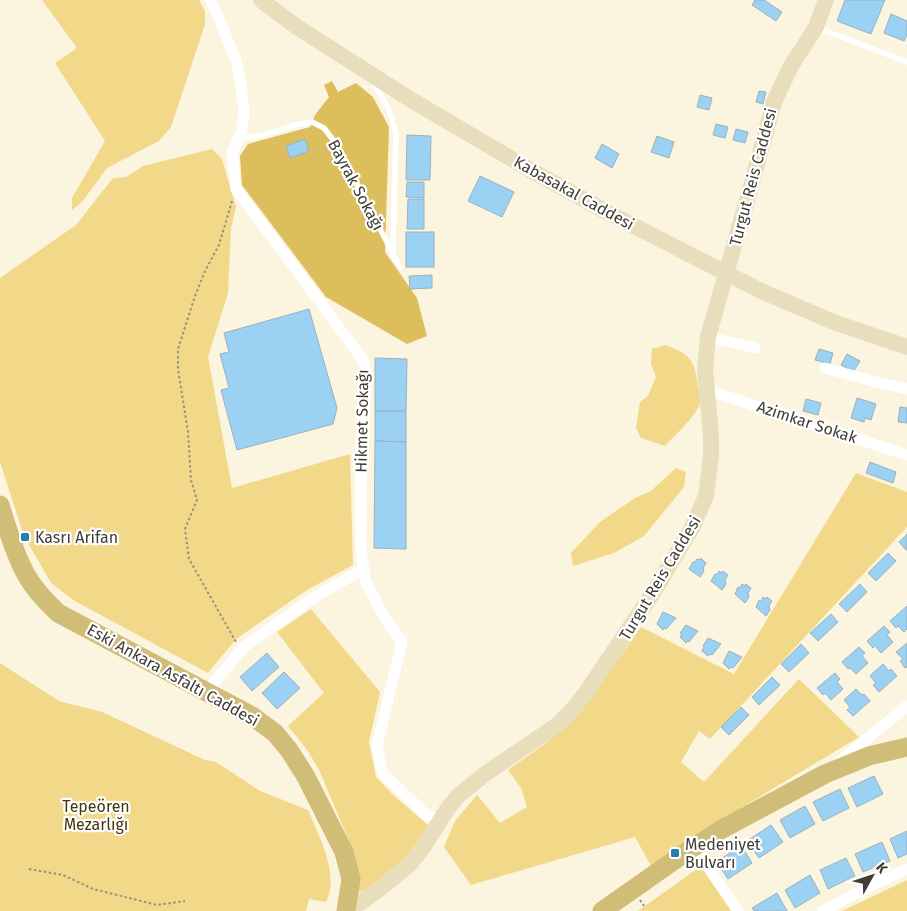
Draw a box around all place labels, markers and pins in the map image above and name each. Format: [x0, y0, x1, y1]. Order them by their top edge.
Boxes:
place label: Kasrı Arifan [35, 528, 118, 547]
marker: Kasrı Arifan [19, 531, 31, 543]
place label: Medeniyet Bulvarı [685, 835, 761, 872]
marker: Medeniyet Bulvarı [669, 847, 681, 859]

